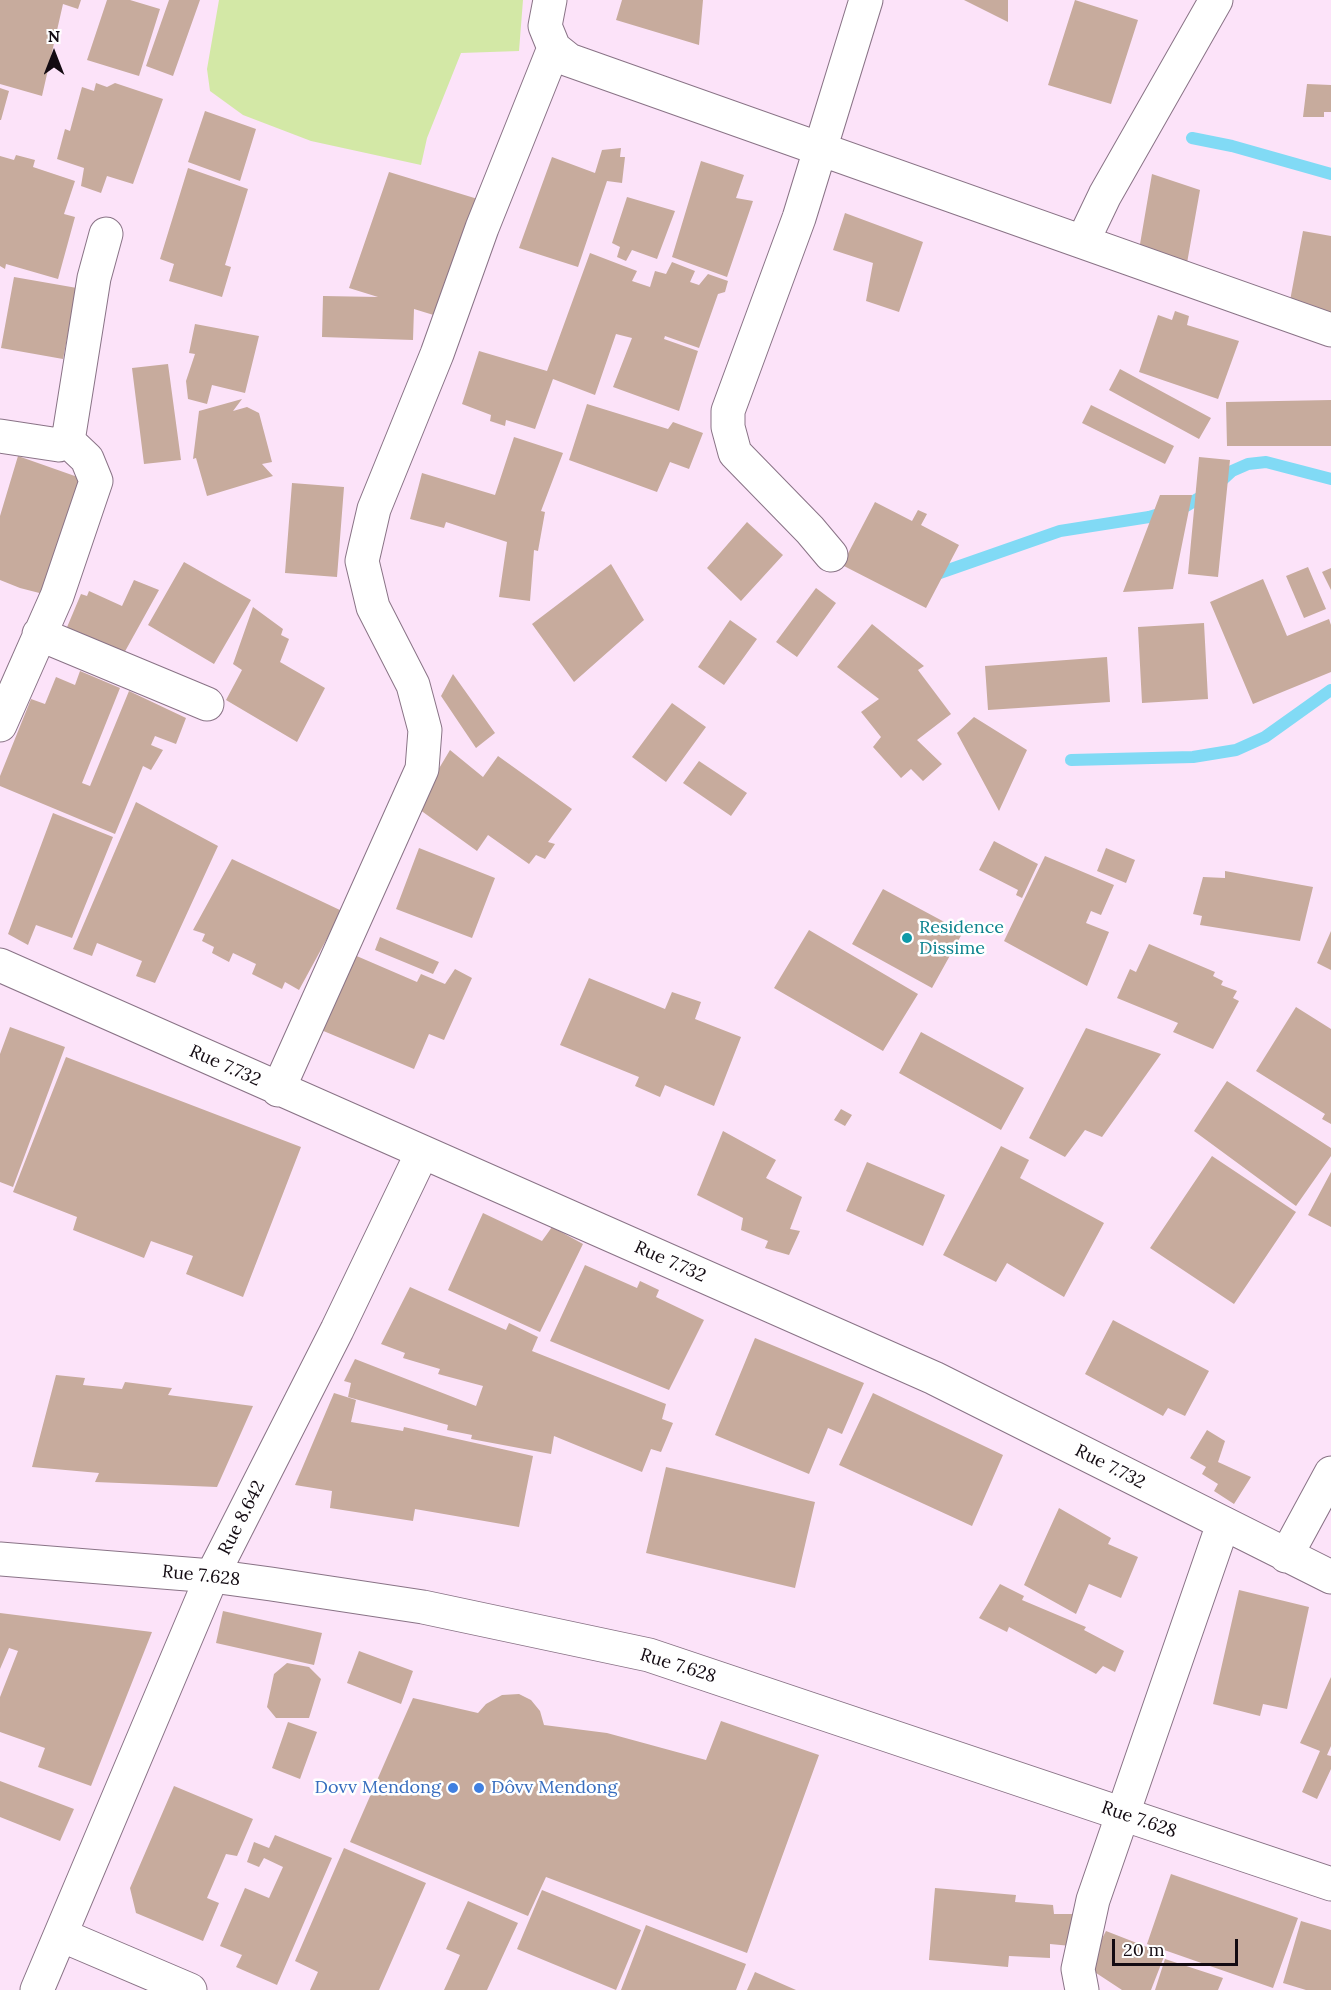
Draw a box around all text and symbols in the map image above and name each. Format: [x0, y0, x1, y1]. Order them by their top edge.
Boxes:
north arrow [24, 24, 84, 84]
text: N [48, 26, 60, 46]
place label: Residence Dissime [919, 917, 1004, 960]
marker: Residence Dissime [900, 931, 914, 945]
street label: Rue 7.732 [186, 1041, 264, 1091]
street label: Rue 7.732 [631, 1237, 709, 1287]
street label: Rue 7.732 [1071, 1440, 1149, 1494]
street label: Rue 8.642 [214, 1477, 270, 1559]
street label: Rue 7.628 [161, 1561, 241, 1591]
street label: Rue 7.628 [637, 1644, 719, 1688]
place label: Dovv Mendong [315, 1777, 441, 1799]
place label: Dôvv Mendong [491, 1777, 617, 1799]
marker: Dovv Mendong [446, 1781, 460, 1795]
marker: Dôvv Mendong [472, 1781, 486, 1795]
street label: Rue 7.628 [1098, 1797, 1180, 1843]
scale bar [1115, 1927, 1241, 1965]
text: 20 m [1123, 1938, 1165, 1961]

